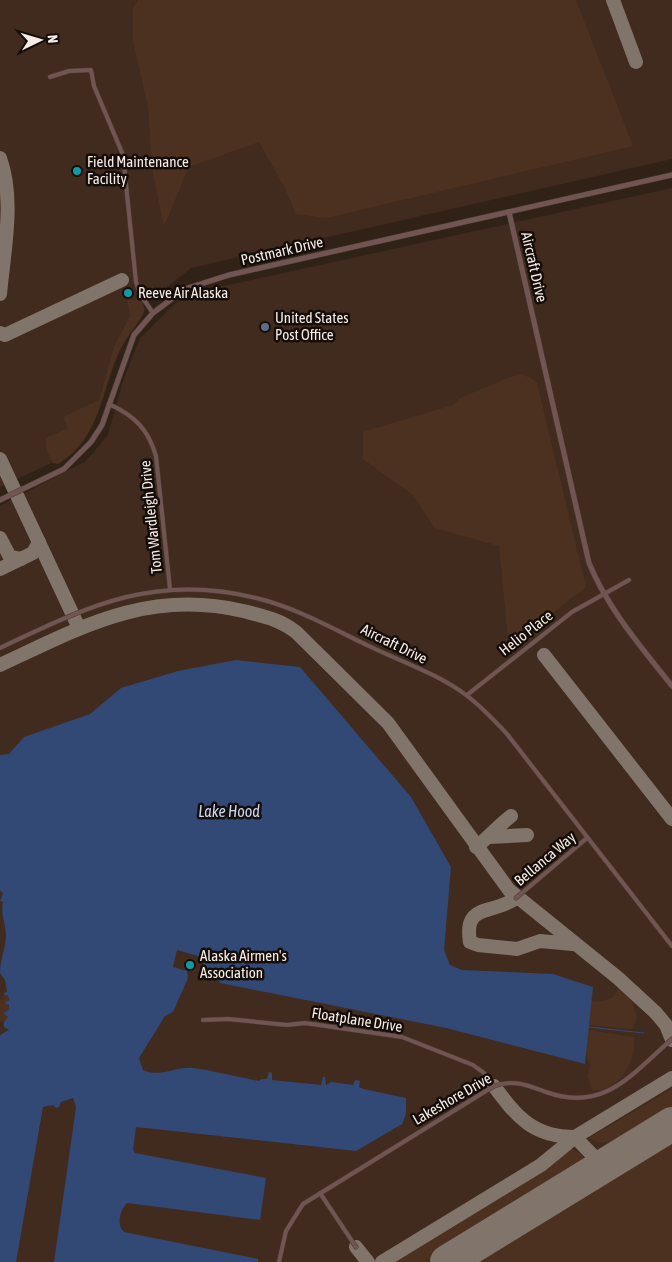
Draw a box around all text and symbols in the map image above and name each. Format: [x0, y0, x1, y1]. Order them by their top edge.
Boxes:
north arrow [15, 15, 65, 65]
text: N [45, 34, 61, 44]
place label: Field Maintenance Facility [87, 153, 189, 187]
marker: Field Maintenance Facility [71, 165, 83, 177]
street label: Aircraft Drive [518, 230, 551, 304]
street label: Postmark Drive [239, 233, 325, 268]
place label: Reeve Air Alaska [138, 284, 228, 301]
marker: Reeve Air Alaska [122, 287, 134, 299]
place label: United States Post Office [275, 309, 349, 343]
marker: United States Post Office [259, 321, 271, 333]
street label: Tom Wardleigh Drive [136, 460, 165, 574]
street label: Helio Place [496, 606, 556, 659]
street label: Aircraft Drive [358, 620, 430, 667]
water label: Lake Hood [198, 802, 260, 820]
street label: Bellanca Way [511, 828, 579, 889]
place label: Alaska Airmen's Association [200, 947, 287, 981]
marker: Alaska Airmen's Association [184, 959, 196, 971]
street label: Floatplane Drive [311, 1004, 404, 1035]
street label: Lakeshore Drive [409, 1069, 494, 1128]

